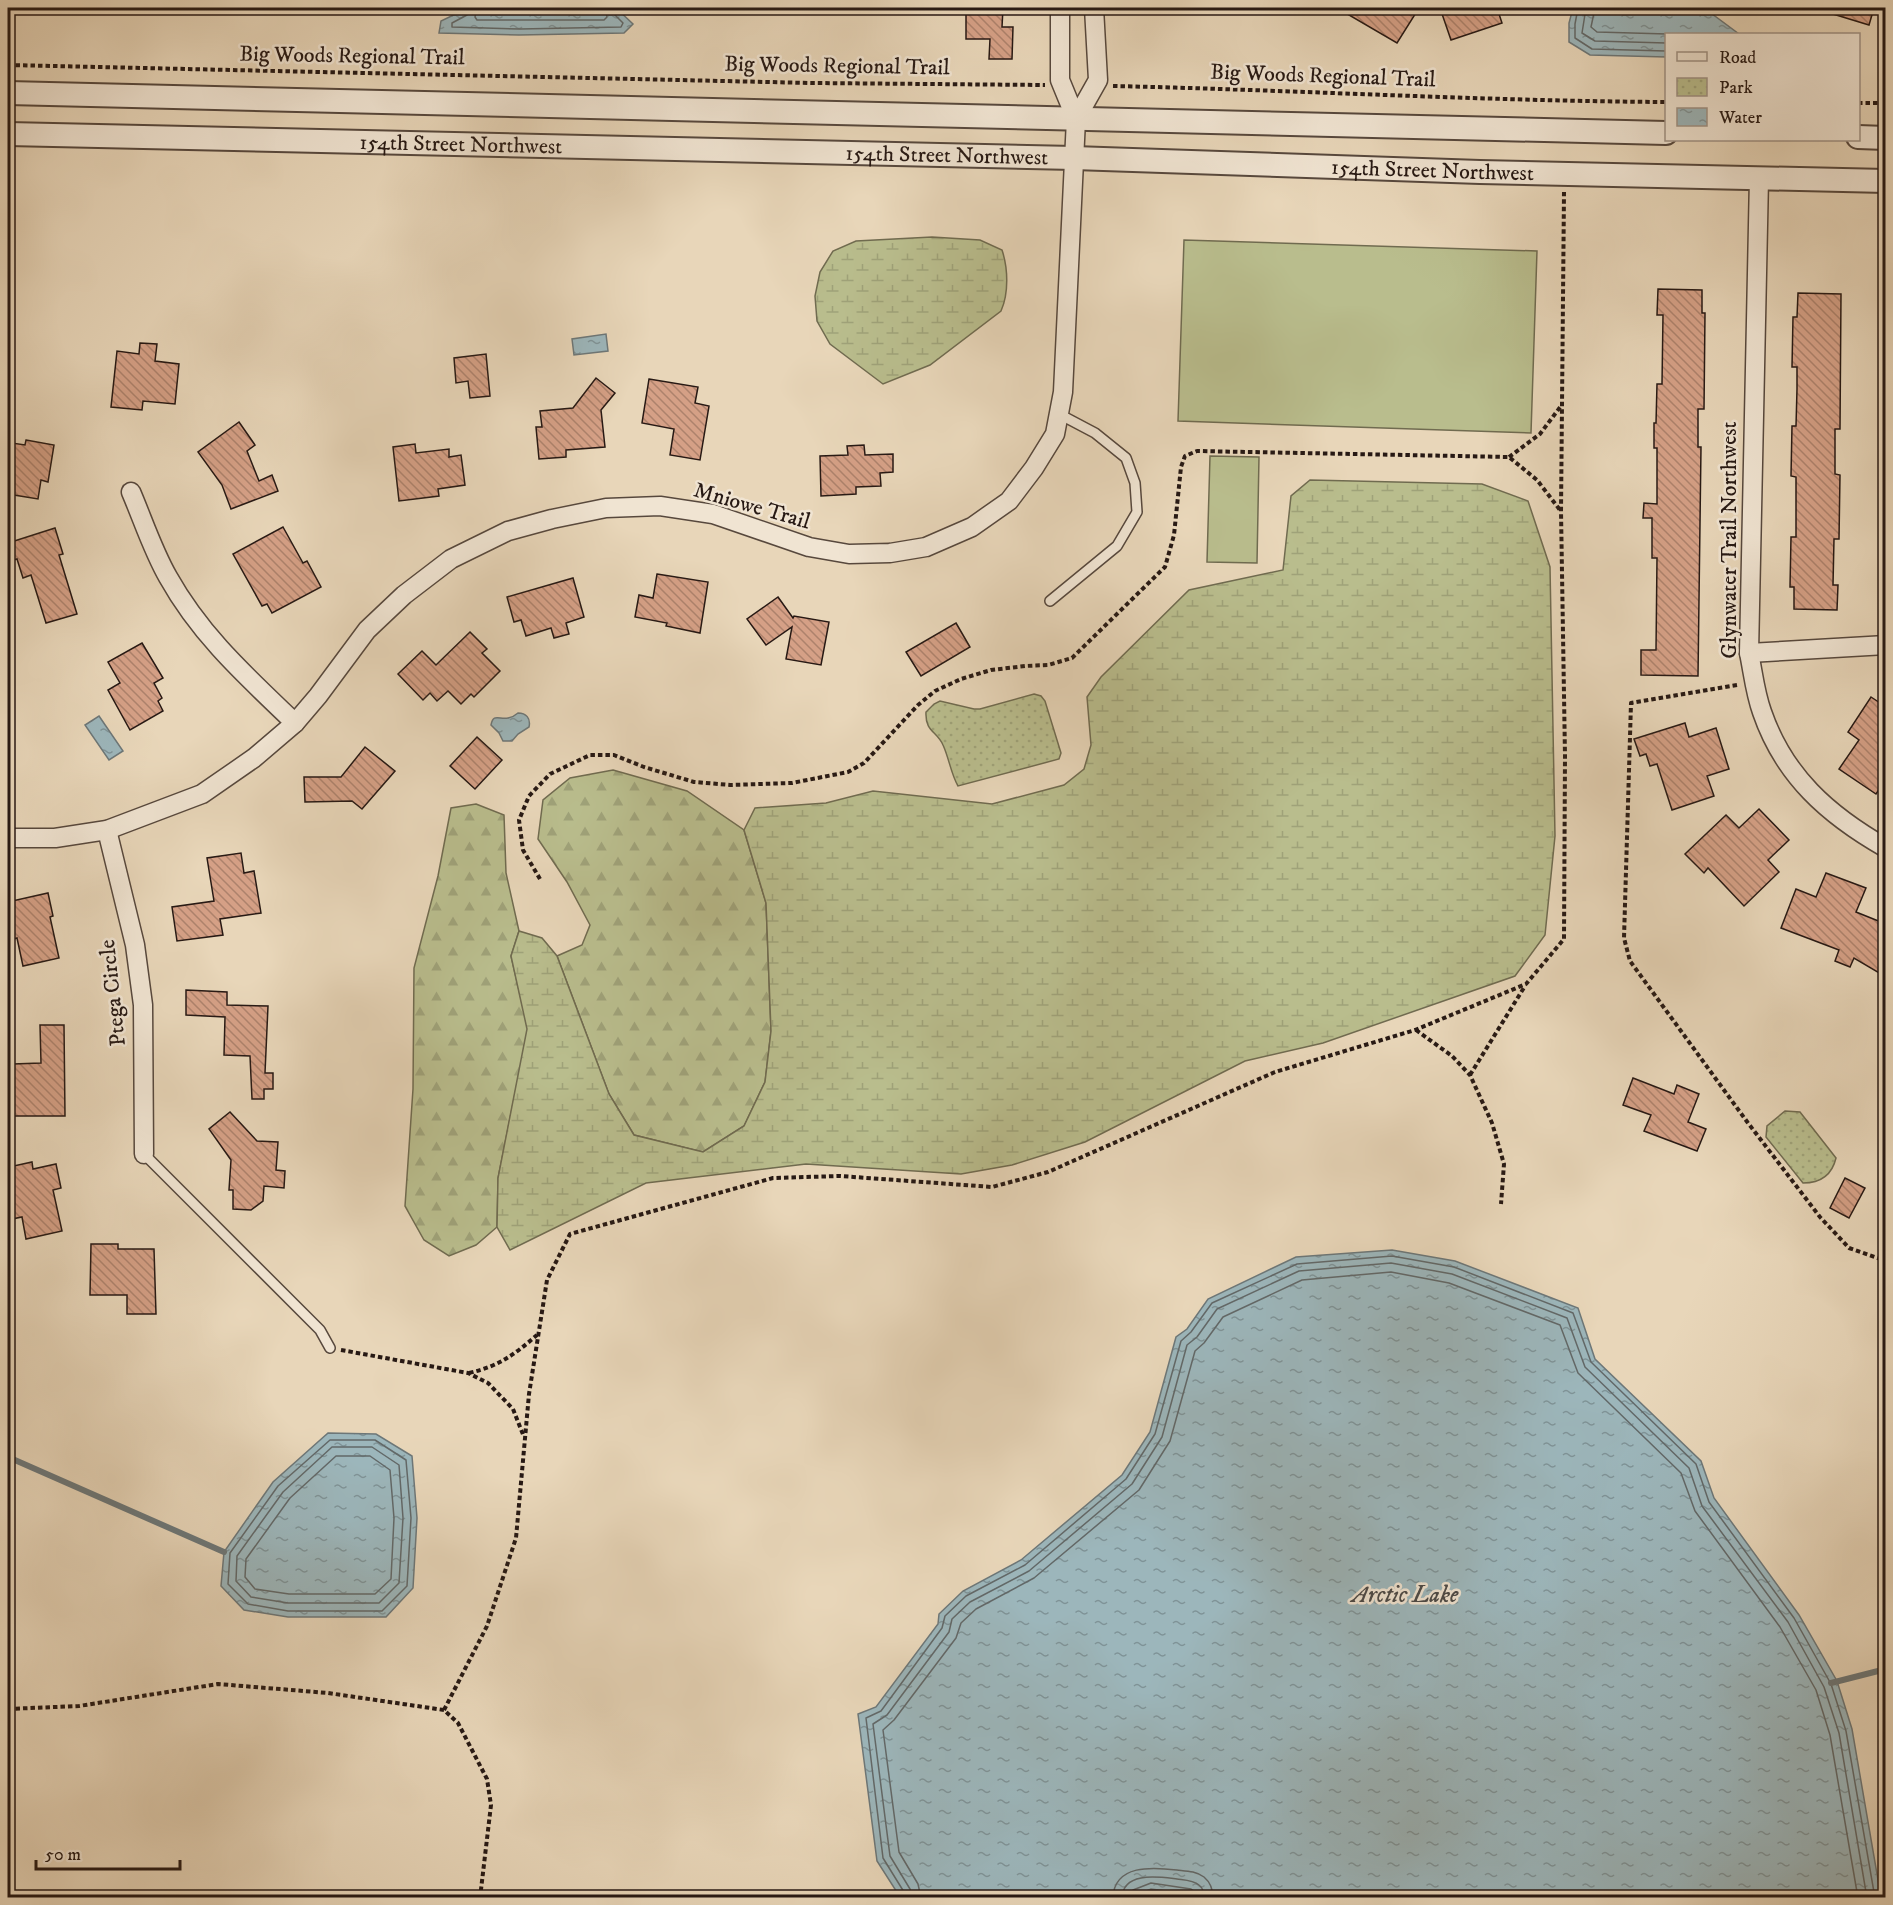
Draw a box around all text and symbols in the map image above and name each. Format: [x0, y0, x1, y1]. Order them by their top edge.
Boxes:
legend [1665, 33, 1860, 141]
street label: Big Woods Regional Trail [239, 41, 465, 71]
text: Road [1719, 47, 1756, 69]
street label: Big Woods Regional Trail [724, 51, 950, 81]
street label: Big Woods Regional Trail [1210, 59, 1437, 93]
text: Park [1719, 77, 1753, 99]
text: Water [1718, 107, 1762, 129]
street label: 154th Street Northwest [359, 128, 563, 160]
street label: 154th Street Northwest [845, 139, 1049, 171]
street label: 154th Street Northwest [1331, 153, 1534, 187]
street label: Glynwater Trail Northwest [1716, 421, 1743, 659]
street label: Mniowe Trail [691, 476, 814, 536]
street label: Ptega Circle [94, 938, 132, 1048]
water label: Arctic Lake [1349, 1580, 1459, 1610]
scale bar [36, 1833, 180, 1871]
text: 50 m [45, 1844, 81, 1866]

